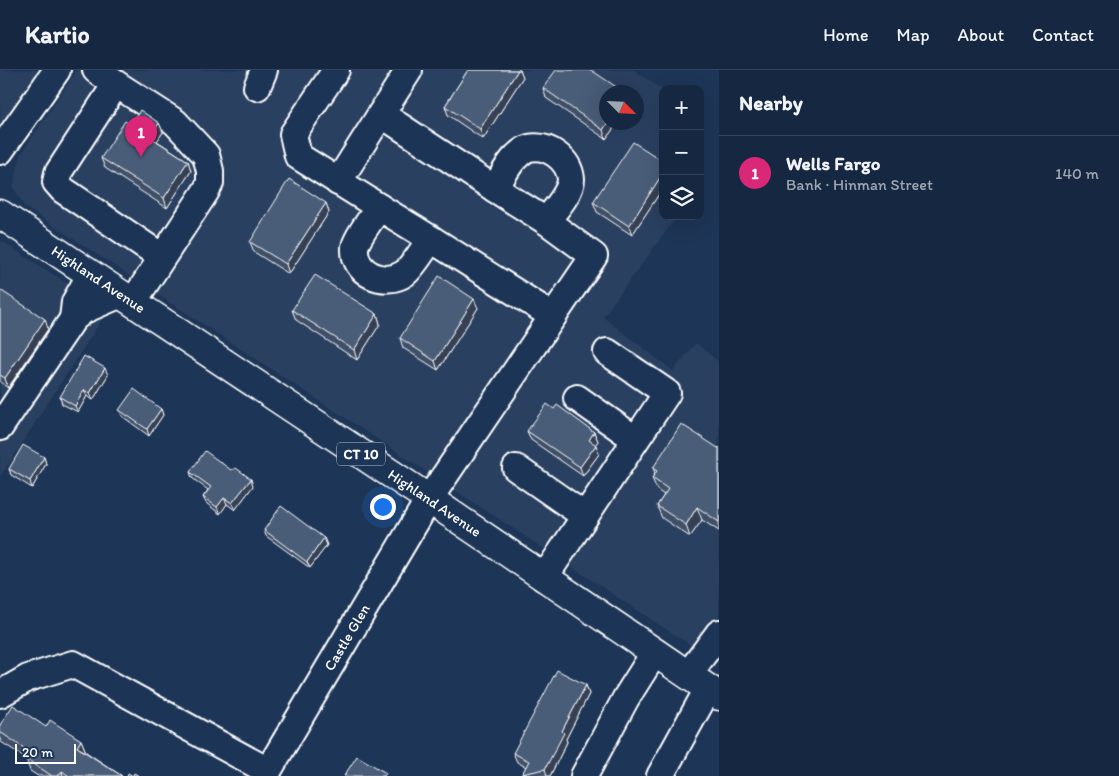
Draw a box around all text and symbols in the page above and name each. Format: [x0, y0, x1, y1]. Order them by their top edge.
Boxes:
text: Kartio [25, 20, 90, 49]
text: Home [823, 24, 869, 46]
text: Map [897, 24, 930, 46]
text: About [958, 24, 1004, 46]
text: Contact [1032, 24, 1094, 46]
north arrow [599, 85, 644, 130]
map controls [659, 85, 704, 220]
button: + [659, 85, 704, 130]
text: Nearby [739, 90, 803, 115]
pin: 1 [125, 116, 157, 157]
button: − [659, 130, 704, 175]
text: Wells Fargo [786, 152, 880, 175]
text: 1 [751, 164, 759, 183]
text: 140 m [1055, 164, 1099, 183]
button: layers [659, 175, 704, 220]
text: Bank · Hinman Street [786, 175, 933, 194]
street label: Highland Avenue [48, 242, 149, 317]
road number: CT 10 [337, 442, 385, 466]
street label: Highland Avenue [384, 465, 485, 541]
your location [370, 494, 396, 520]
street label: Castle Glen [320, 601, 374, 674]
scale bar [15, 741, 76, 764]
text: 20 m [22, 744, 53, 761]

